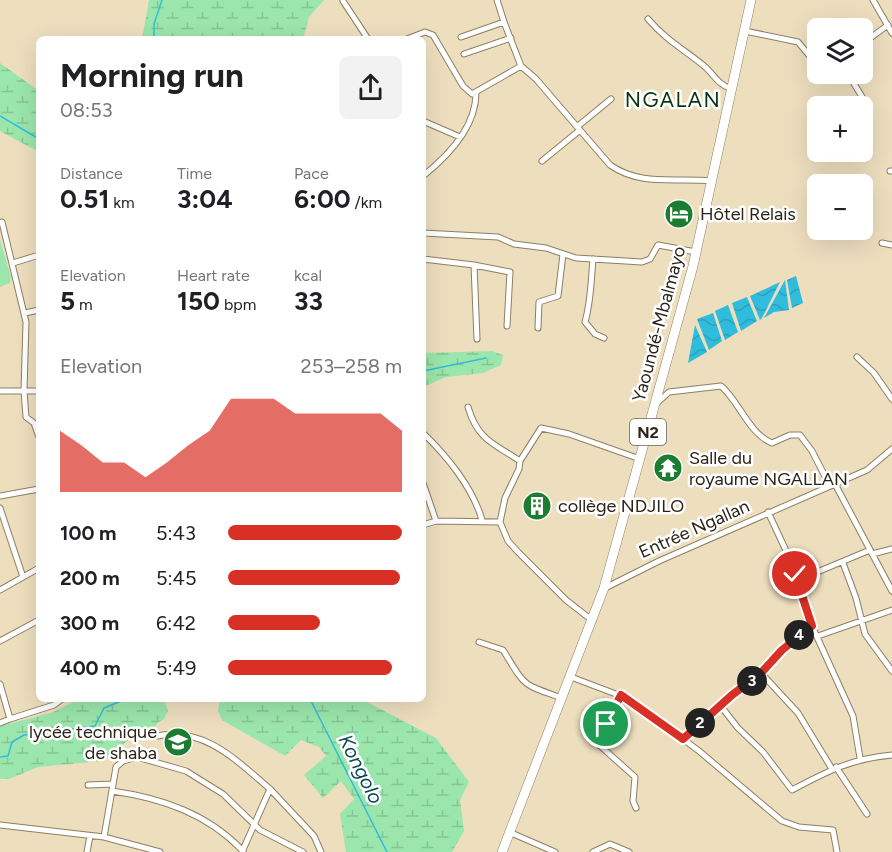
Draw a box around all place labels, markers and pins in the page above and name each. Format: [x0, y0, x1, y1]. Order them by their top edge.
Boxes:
hotel icon: Hôtel Relais [663, 198, 695, 230]
place label: Hôtel Relais [700, 203, 796, 225]
place label: Salle du royaume NGALLAN [689, 447, 848, 490]
temple icon: Salle du royaume NGALLAN [652, 452, 684, 484]
building icon: collège NDJILO [521, 490, 553, 522]
place label: collège NDJILO [558, 495, 684, 517]
pin [769, 548, 820, 599]
pin: 4 [784, 620, 814, 650]
pin: 3 [737, 666, 767, 696]
pin [580, 698, 631, 749]
pin: 2 [685, 708, 715, 738]
place label: lycée technique de shaba [29, 721, 157, 764]
school or university icon: lycée technique de shaba [162, 726, 194, 758]

